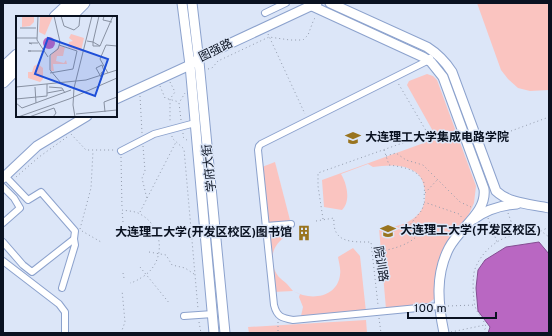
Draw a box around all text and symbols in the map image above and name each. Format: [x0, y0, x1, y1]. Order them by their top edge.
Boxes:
inset map [16, 16, 117, 117]
street label: 图强路 [196, 36, 236, 66]
school or university icon: 大连理工大学集成电路学院 [344, 129, 362, 147]
place label: 大连理工大学集成电路学院 [365, 130, 509, 146]
street label: 学府大街 [200, 143, 220, 193]
school or university icon: 大连理工大学(开发区校区) [379, 222, 397, 240]
place label: 大连理工大学(开发区校区) [400, 223, 541, 239]
building icon: 大连理工大学(开发区校区)图书馆 [295, 224, 313, 242]
place label: 大连理工大学(开发区校区)图书馆 [115, 225, 292, 241]
street label: 院训路 [369, 245, 391, 283]
scale bar [408, 294, 496, 320]
text: 100 m [414, 301, 447, 317]

